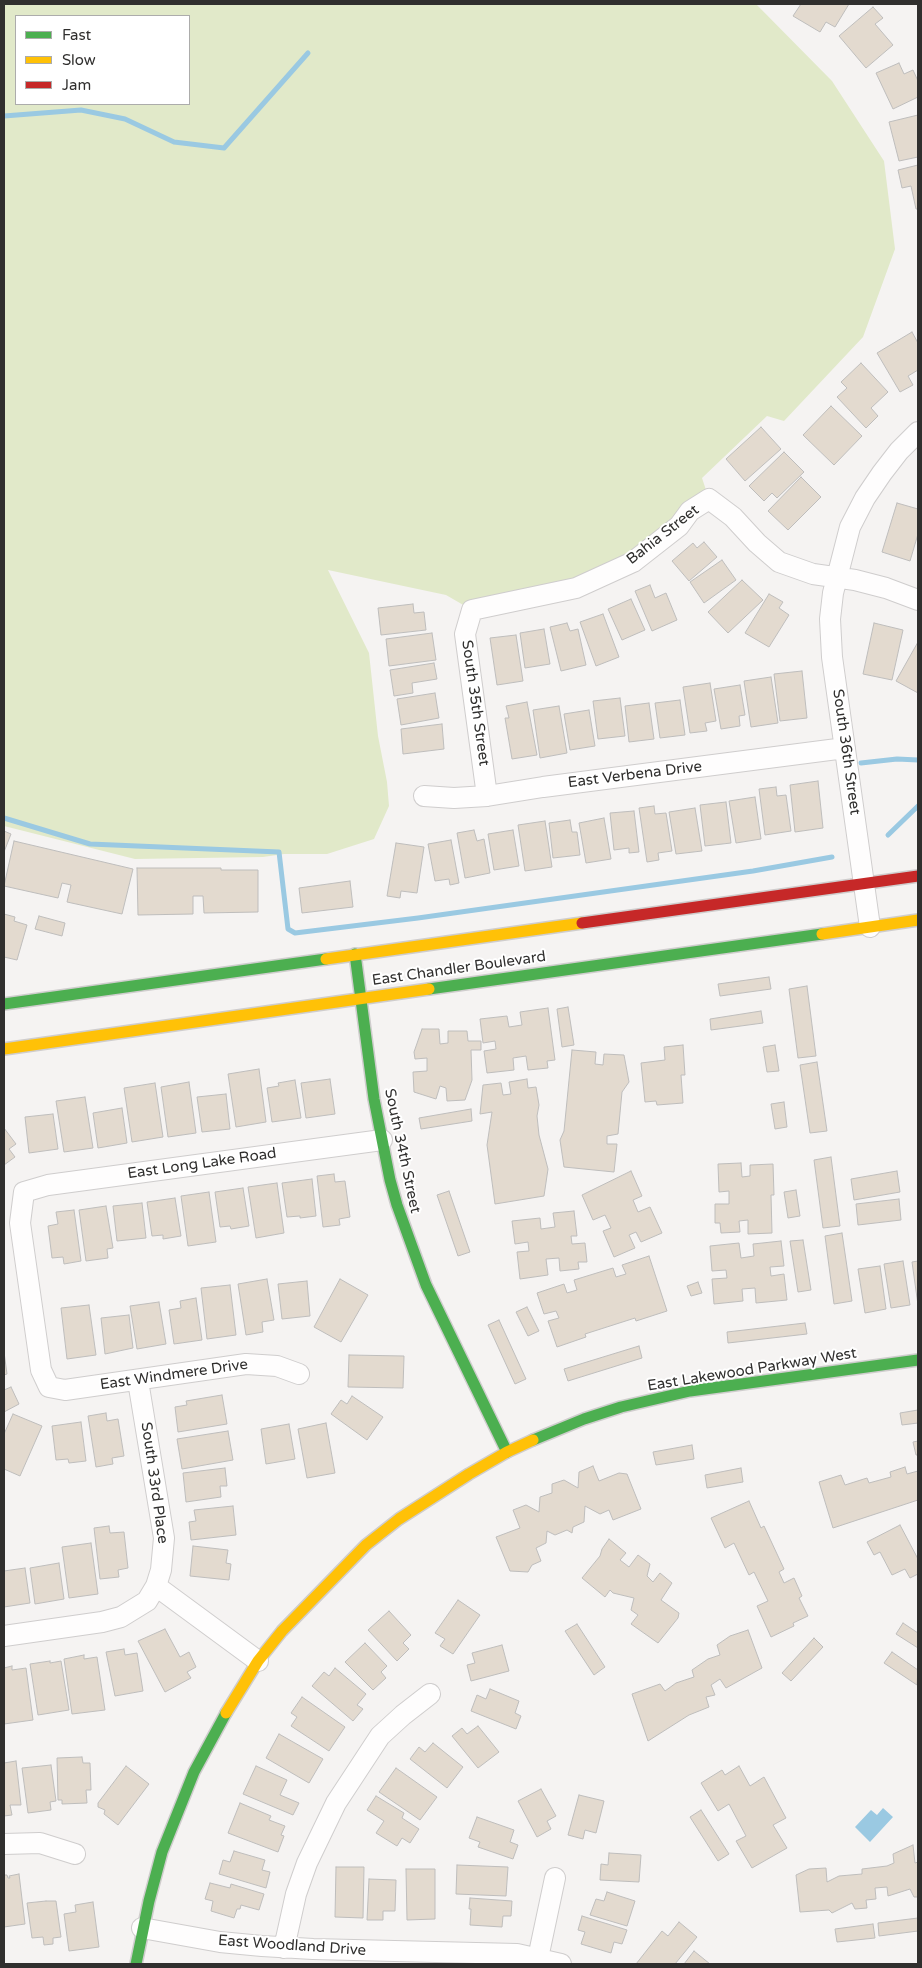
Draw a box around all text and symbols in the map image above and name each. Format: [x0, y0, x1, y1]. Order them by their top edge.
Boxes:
legend [15, 15, 190, 105]
text: Fast [62, 26, 91, 44]
text: Slow [62, 51, 96, 69]
text: Jam [62, 76, 91, 94]
street label: Bahia Street [623, 501, 703, 569]
street label: South 35th Street [457, 639, 493, 767]
street label: South 36th Street [828, 688, 864, 816]
street label: East Verbena Drive [567, 758, 703, 792]
street label: East Chandler Boulevard [371, 948, 547, 990]
street label: South 34th Street [380, 1087, 424, 1215]
street label: East Long Lake Road [126, 1145, 278, 1183]
street label: East Lakewood Parkway West [646, 1345, 858, 1395]
street label: East Windmere Drive [99, 1356, 249, 1394]
street label: South 33rd Place [137, 1421, 171, 1545]
street label: East Woodland Drive [217, 1932, 367, 1960]

